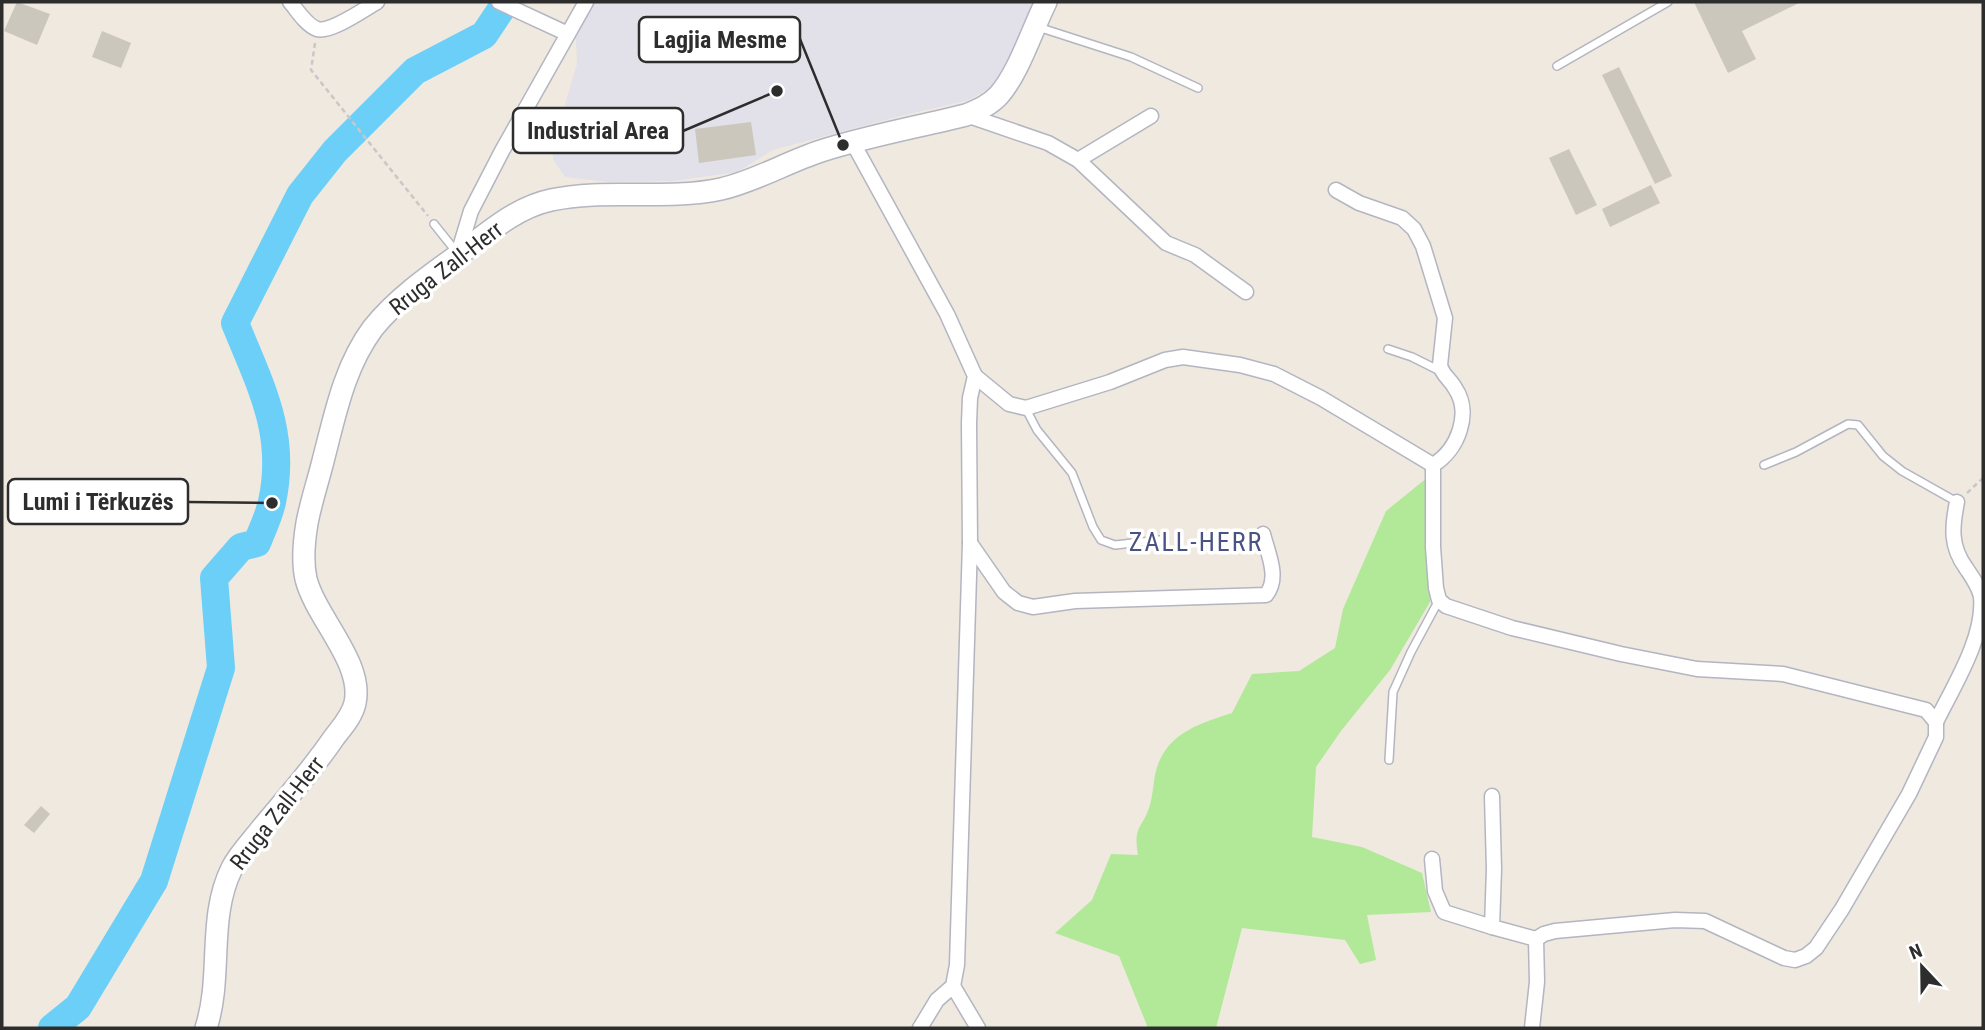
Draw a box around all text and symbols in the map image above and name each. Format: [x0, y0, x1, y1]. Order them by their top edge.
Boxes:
callout: Lagjia Mesme [639, 17, 800, 62]
text: Lagjia Mesme [653, 26, 787, 54]
callout: Industrial Area [513, 108, 683, 153]
text: Industrial Area [527, 117, 669, 145]
street label: Rruga Zall-Herr [384, 216, 508, 321]
callout: Lumi i Tërkuzës [8, 479, 188, 524]
text: Lumi i Tërkuzës [22, 488, 174, 516]
district label: ZALL-HERR [1129, 527, 1263, 557]
street label: Rruga Zall-Herr [225, 751, 330, 875]
north arrow [1887, 932, 1957, 1002]
text: N [1906, 939, 1926, 965]

